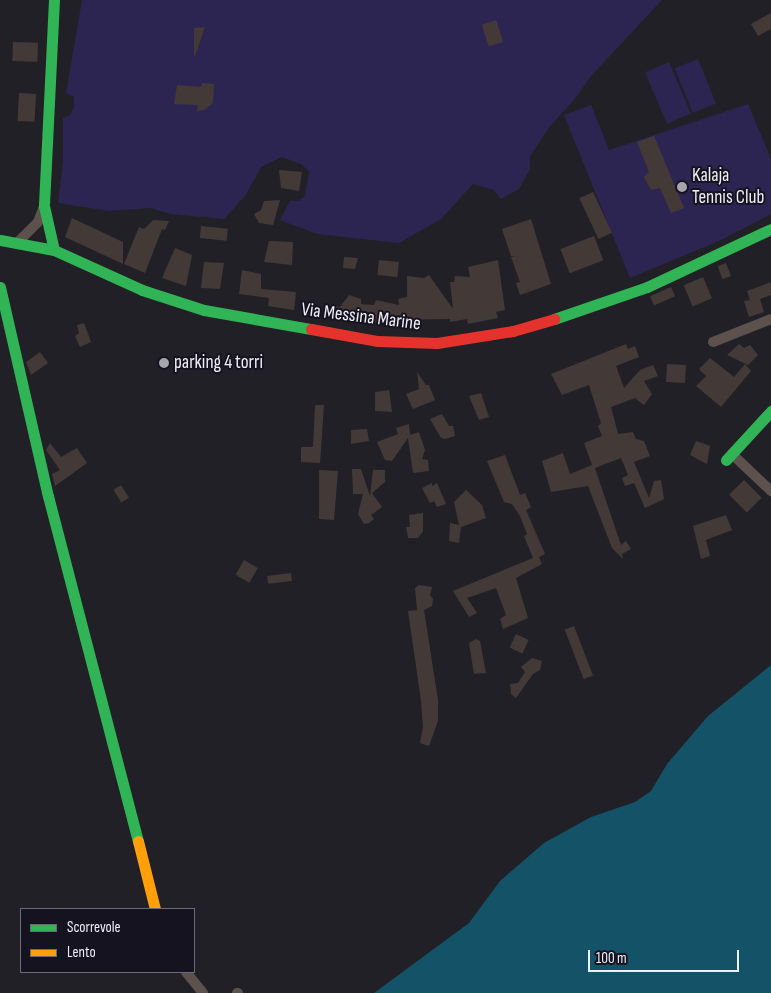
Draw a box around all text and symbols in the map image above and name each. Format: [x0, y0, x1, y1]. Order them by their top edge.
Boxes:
place label: Kalaja Tennis Club [692, 165, 764, 209]
marker: Kalaja Tennis Club [676, 181, 688, 193]
street label: Via Messina Marine [300, 298, 422, 336]
place label: parking 4 torri [174, 352, 263, 374]
marker: parking 4 torri [158, 357, 170, 369]
legend [20, 908, 195, 973]
text: Scorrevole [67, 918, 121, 937]
scale bar [591, 940, 742, 972]
text: Lento [67, 943, 96, 962]
text: 100 m [596, 949, 627, 968]

